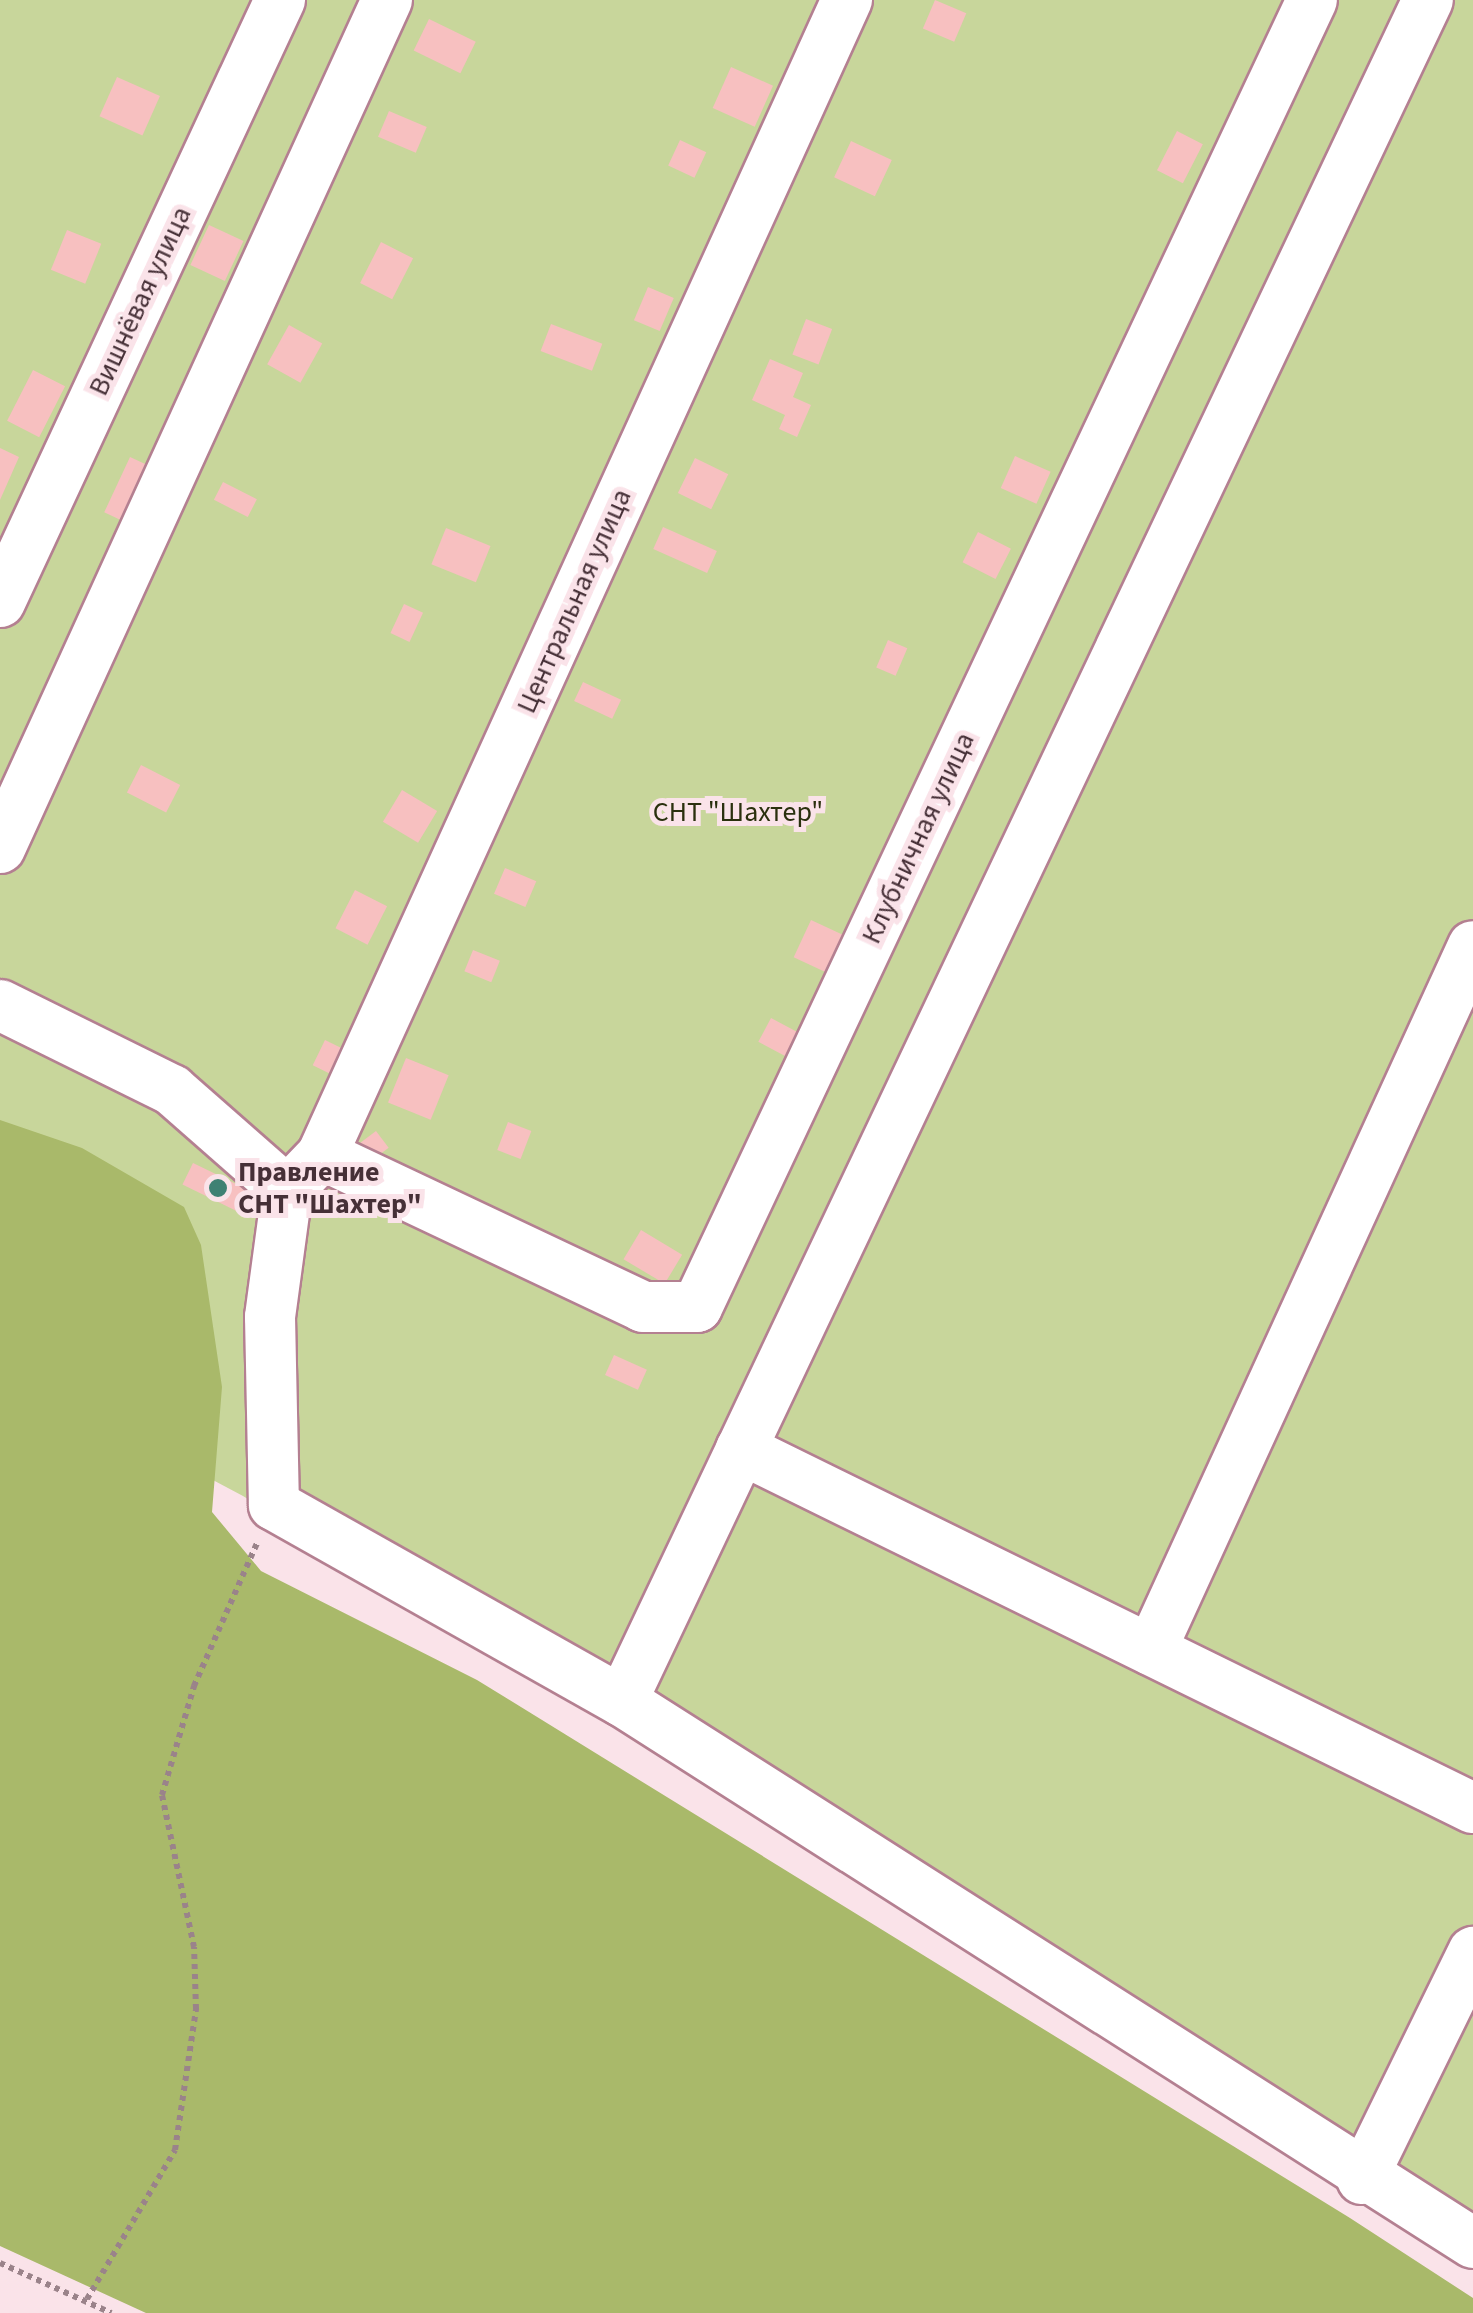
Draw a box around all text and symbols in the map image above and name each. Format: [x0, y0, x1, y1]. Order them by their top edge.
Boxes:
street label: Вишнёвая улица [82, 201, 198, 401]
street label: Центральная улица [509, 484, 639, 718]
street label: Клубничная улица [854, 727, 982, 949]
park label: СНТ "Шахтер" [653, 795, 823, 829]
place label: Правление СНТ "Шахтер" [238, 1155, 422, 1221]
marker: Правление СНТ "Шахтер" [207, 1177, 229, 1199]

